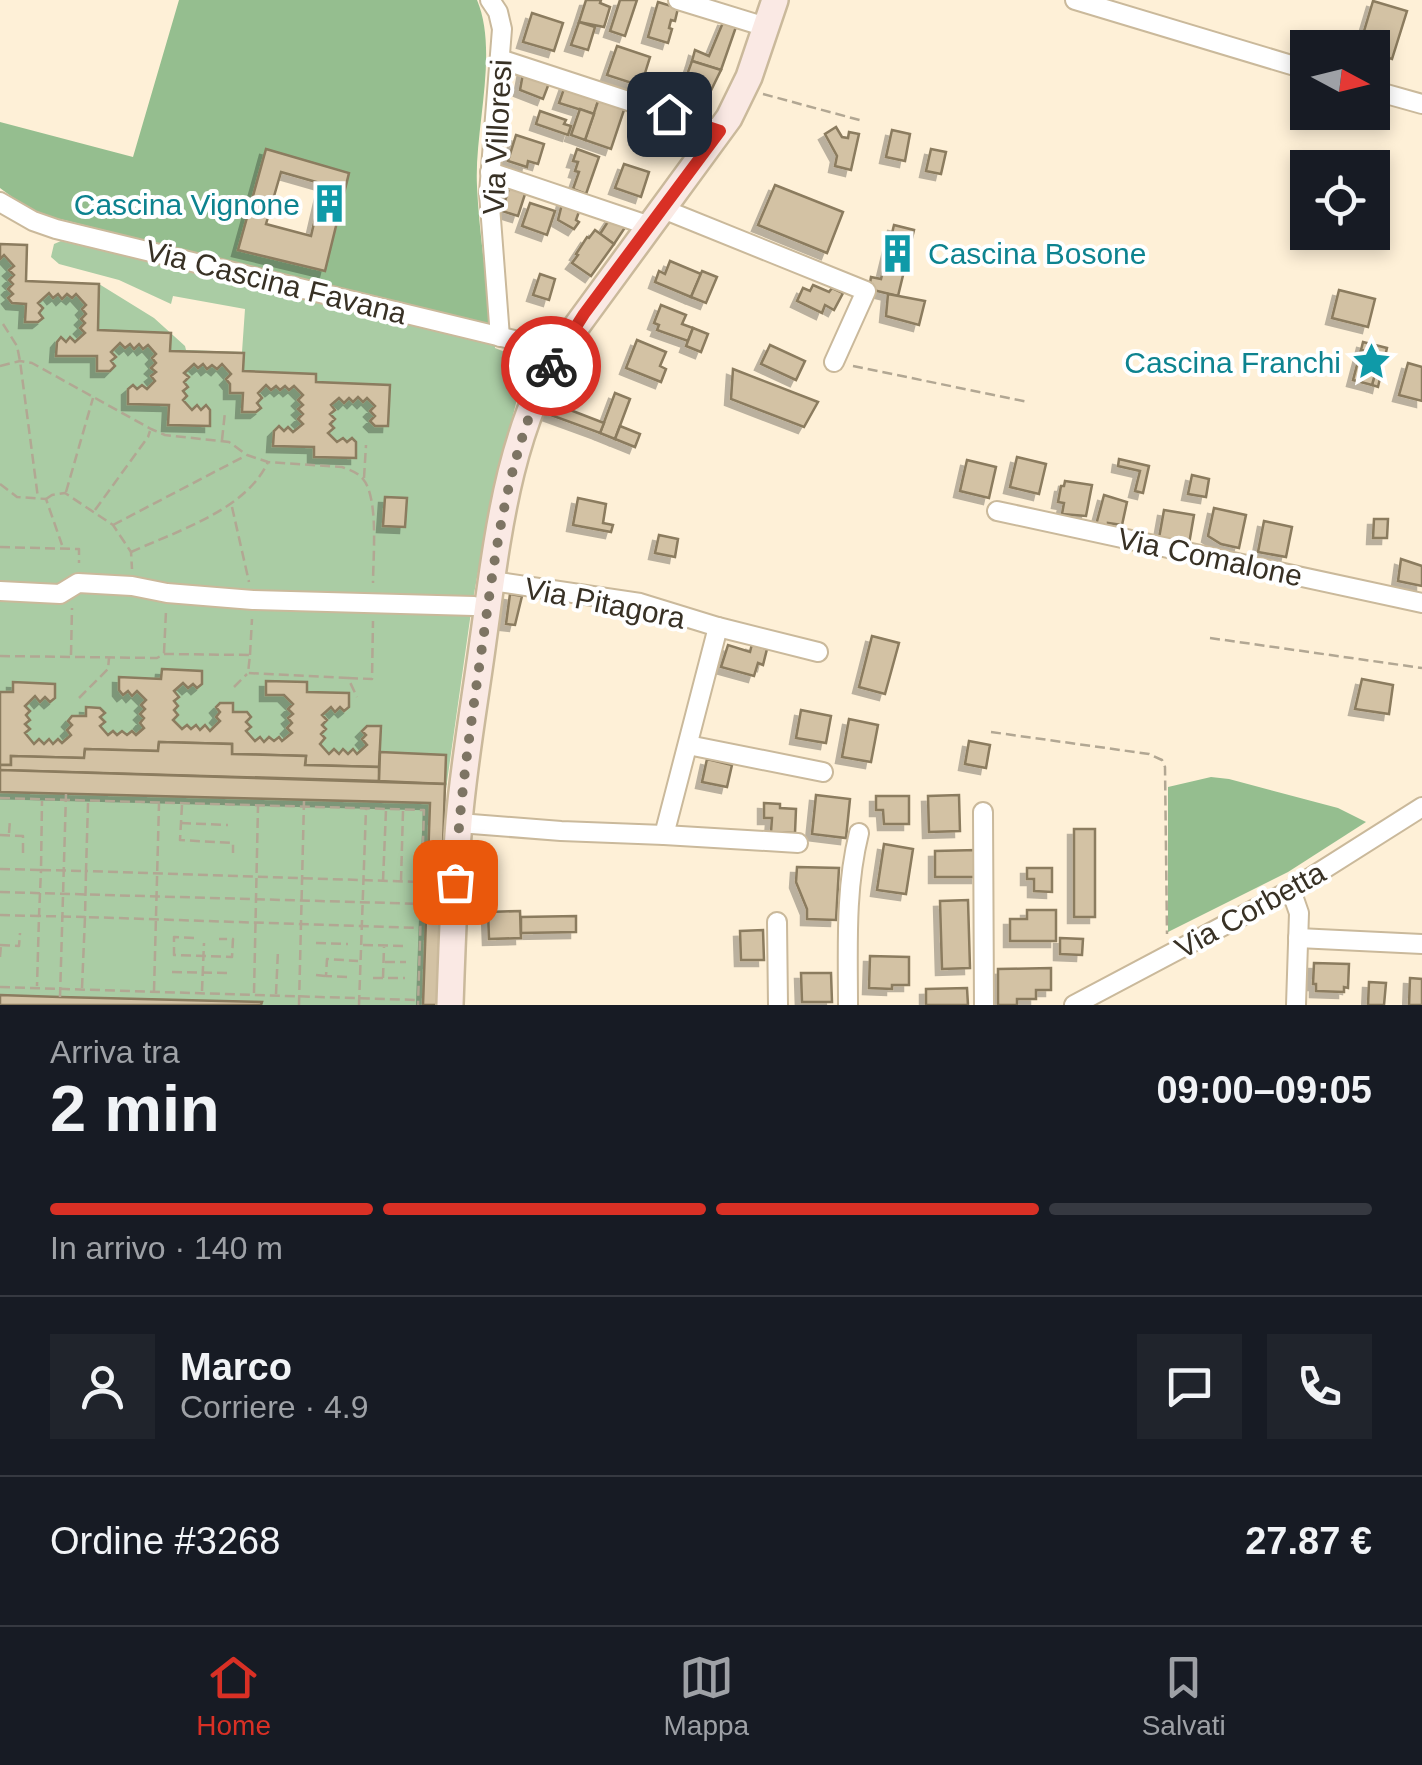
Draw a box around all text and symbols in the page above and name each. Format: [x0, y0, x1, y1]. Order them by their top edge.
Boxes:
north arrow [1290, 30, 1390, 130]
map controls [1290, 30, 1390, 250]
street label: Via Villoresi [476, 58, 518, 216]
pin [627, 72, 712, 157]
icon: home [642, 87, 697, 142]
button: locate [1290, 150, 1390, 250]
building icon: Cascina Vignone [309, 183, 351, 225]
place label: Cascina Vignone [74, 188, 300, 221]
building icon: Cascina Bosone [877, 232, 919, 274]
street label: Via Cascina Favana [142, 234, 410, 330]
place label: Cascina Bosone [928, 237, 1146, 270]
courier [501, 316, 601, 416]
icon: bike [524, 339, 579, 394]
place icon: Cascina Franchi [1350, 341, 1392, 383]
place label: Cascina Franchi [1124, 346, 1341, 379]
street label: Via Comalone [1115, 521, 1305, 593]
street label: Via Pitagora [522, 571, 688, 635]
pin [413, 840, 498, 925]
icon: bag [428, 855, 483, 910]
street label: Via Corbetta [1169, 855, 1331, 965]
text: Arriva tra [50, 1034, 180, 1070]
text: 09:00–09:05 [1156, 1069, 1372, 1111]
text: 2 min [50, 1072, 220, 1145]
text: In arrivo · 140 m [50, 1230, 283, 1266]
button: person [50, 1334, 155, 1439]
button: chat [1137, 1334, 1242, 1439]
button: phone [1267, 1334, 1372, 1439]
text: Marco [180, 1346, 292, 1388]
text: Corriere · 4.9 [180, 1389, 369, 1425]
text: Ordine #3268 [50, 1520, 280, 1562]
text: 27.87 € [1245, 1520, 1372, 1562]
tab: Home [196, 1650, 271, 1742]
tab: Mappa [664, 1650, 749, 1742]
tab: Salvati [1142, 1650, 1226, 1742]

